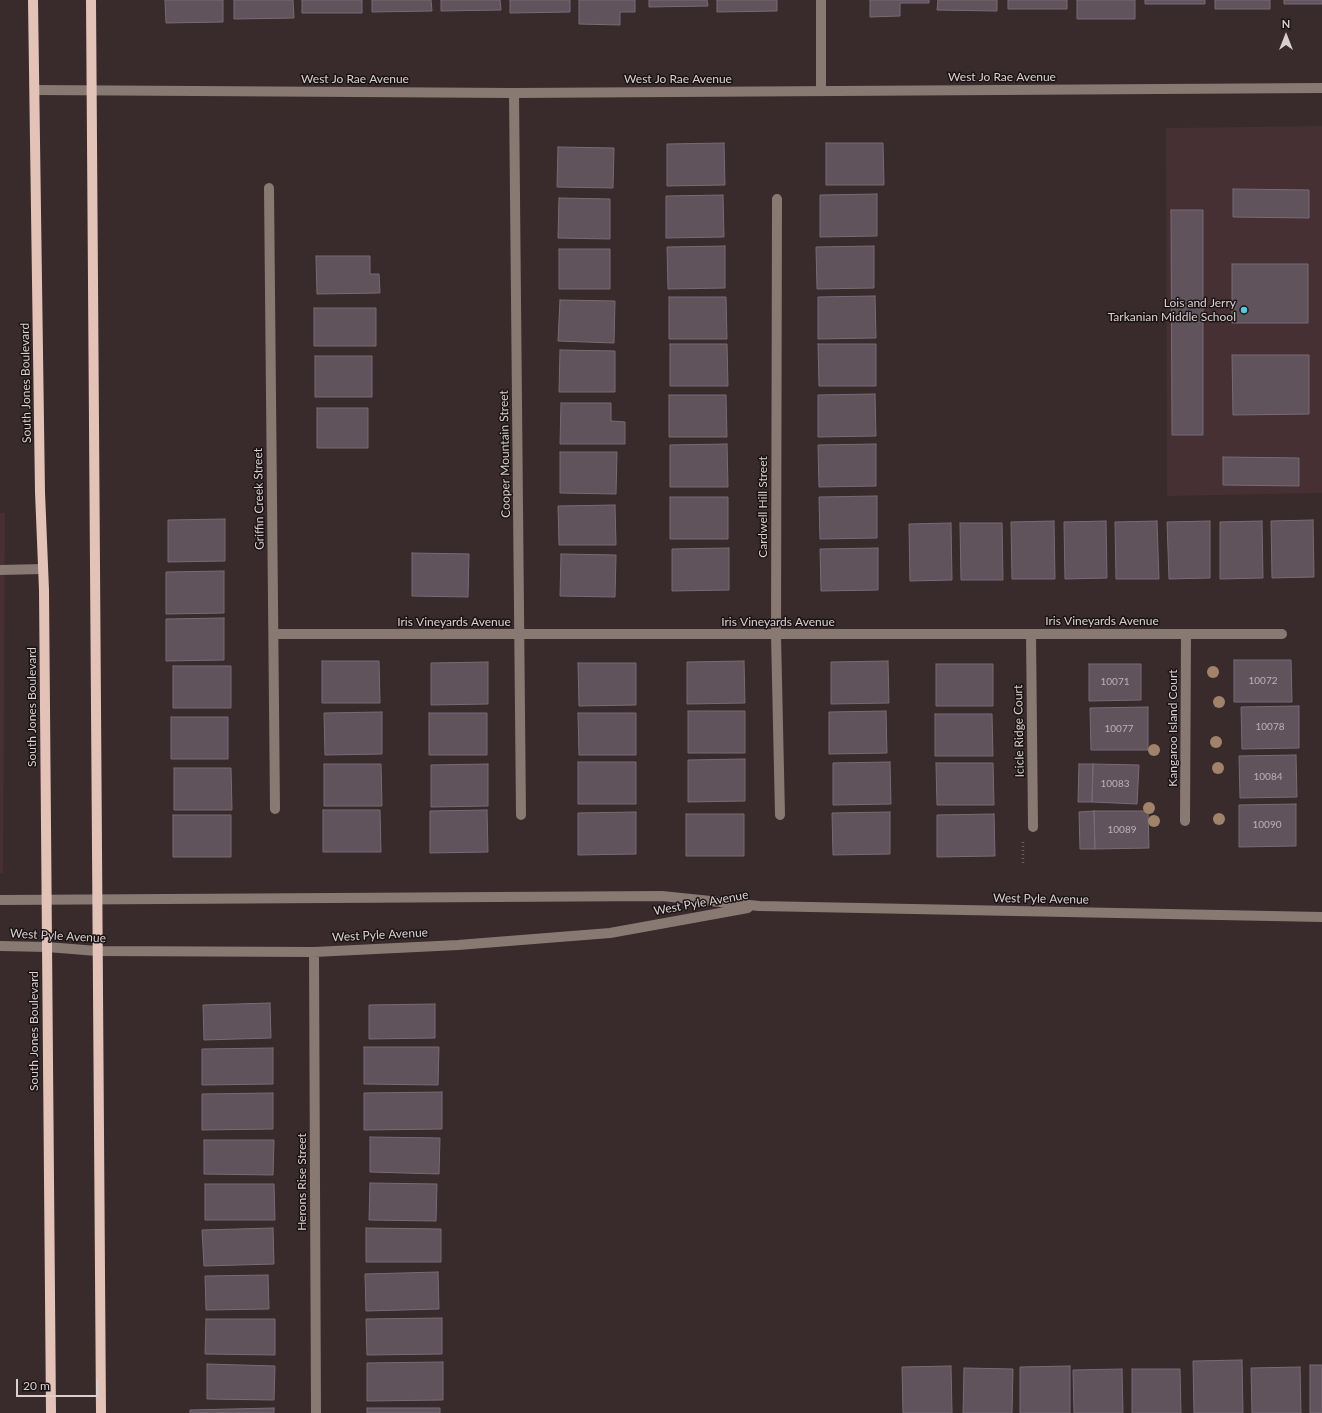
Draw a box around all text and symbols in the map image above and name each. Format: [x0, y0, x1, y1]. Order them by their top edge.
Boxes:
north arrow [1266, 16, 1306, 56]
text: N [1282, 17, 1290, 30]
street label: West Jo Rae Avenue [948, 70, 1056, 84]
street label: West Jo Rae Avenue [301, 72, 409, 86]
street label: West Jo Rae Avenue [624, 72, 732, 86]
place label: Lois and Jerry Tarkanian Middle School [1108, 296, 1236, 324]
marker: Lois and Jerry Tarkanian Middle School [1239, 305, 1249, 315]
street label: South Jones Boulevard [18, 323, 34, 443]
street label: Cooper Mountain Street [497, 390, 513, 518]
street label: Griffin Creek Street [251, 448, 267, 550]
street label: Cardwell Hill Street [756, 456, 770, 558]
street label: Iris Vineyards Avenue [1045, 614, 1159, 628]
street label: Iris Vineyards Avenue [397, 615, 511, 629]
street label: Iris Vineyards Avenue [721, 615, 835, 629]
street label: South Jones Boulevard [25, 647, 39, 767]
street label: Kangaroo Island Court [1166, 669, 1180, 787]
house number: 10072 [1249, 675, 1277, 687]
house number: 10071 [1101, 676, 1129, 688]
street label: Icicle Ridge Court [1011, 685, 1027, 777]
house number: 10078 [1256, 721, 1284, 733]
house number: 10077 [1105, 723, 1133, 735]
house number: 10084 [1254, 771, 1282, 783]
house number: 10083 [1101, 778, 1129, 790]
house number: 10090 [1253, 819, 1281, 831]
house number: 10089 [1108, 824, 1136, 836]
street label: West Pyle Avenue [652, 888, 750, 918]
street label: West Pyle Avenue [993, 891, 1089, 907]
street label: West Pyle Avenue [332, 925, 428, 945]
street label: West Pyle Avenue [10, 926, 106, 946]
street label: South Jones Boulevard [27, 971, 41, 1091]
street label: Herons Rise Street [295, 1133, 309, 1231]
scale bar [18, 1371, 100, 1397]
text: 20 m [23, 1378, 50, 1393]

